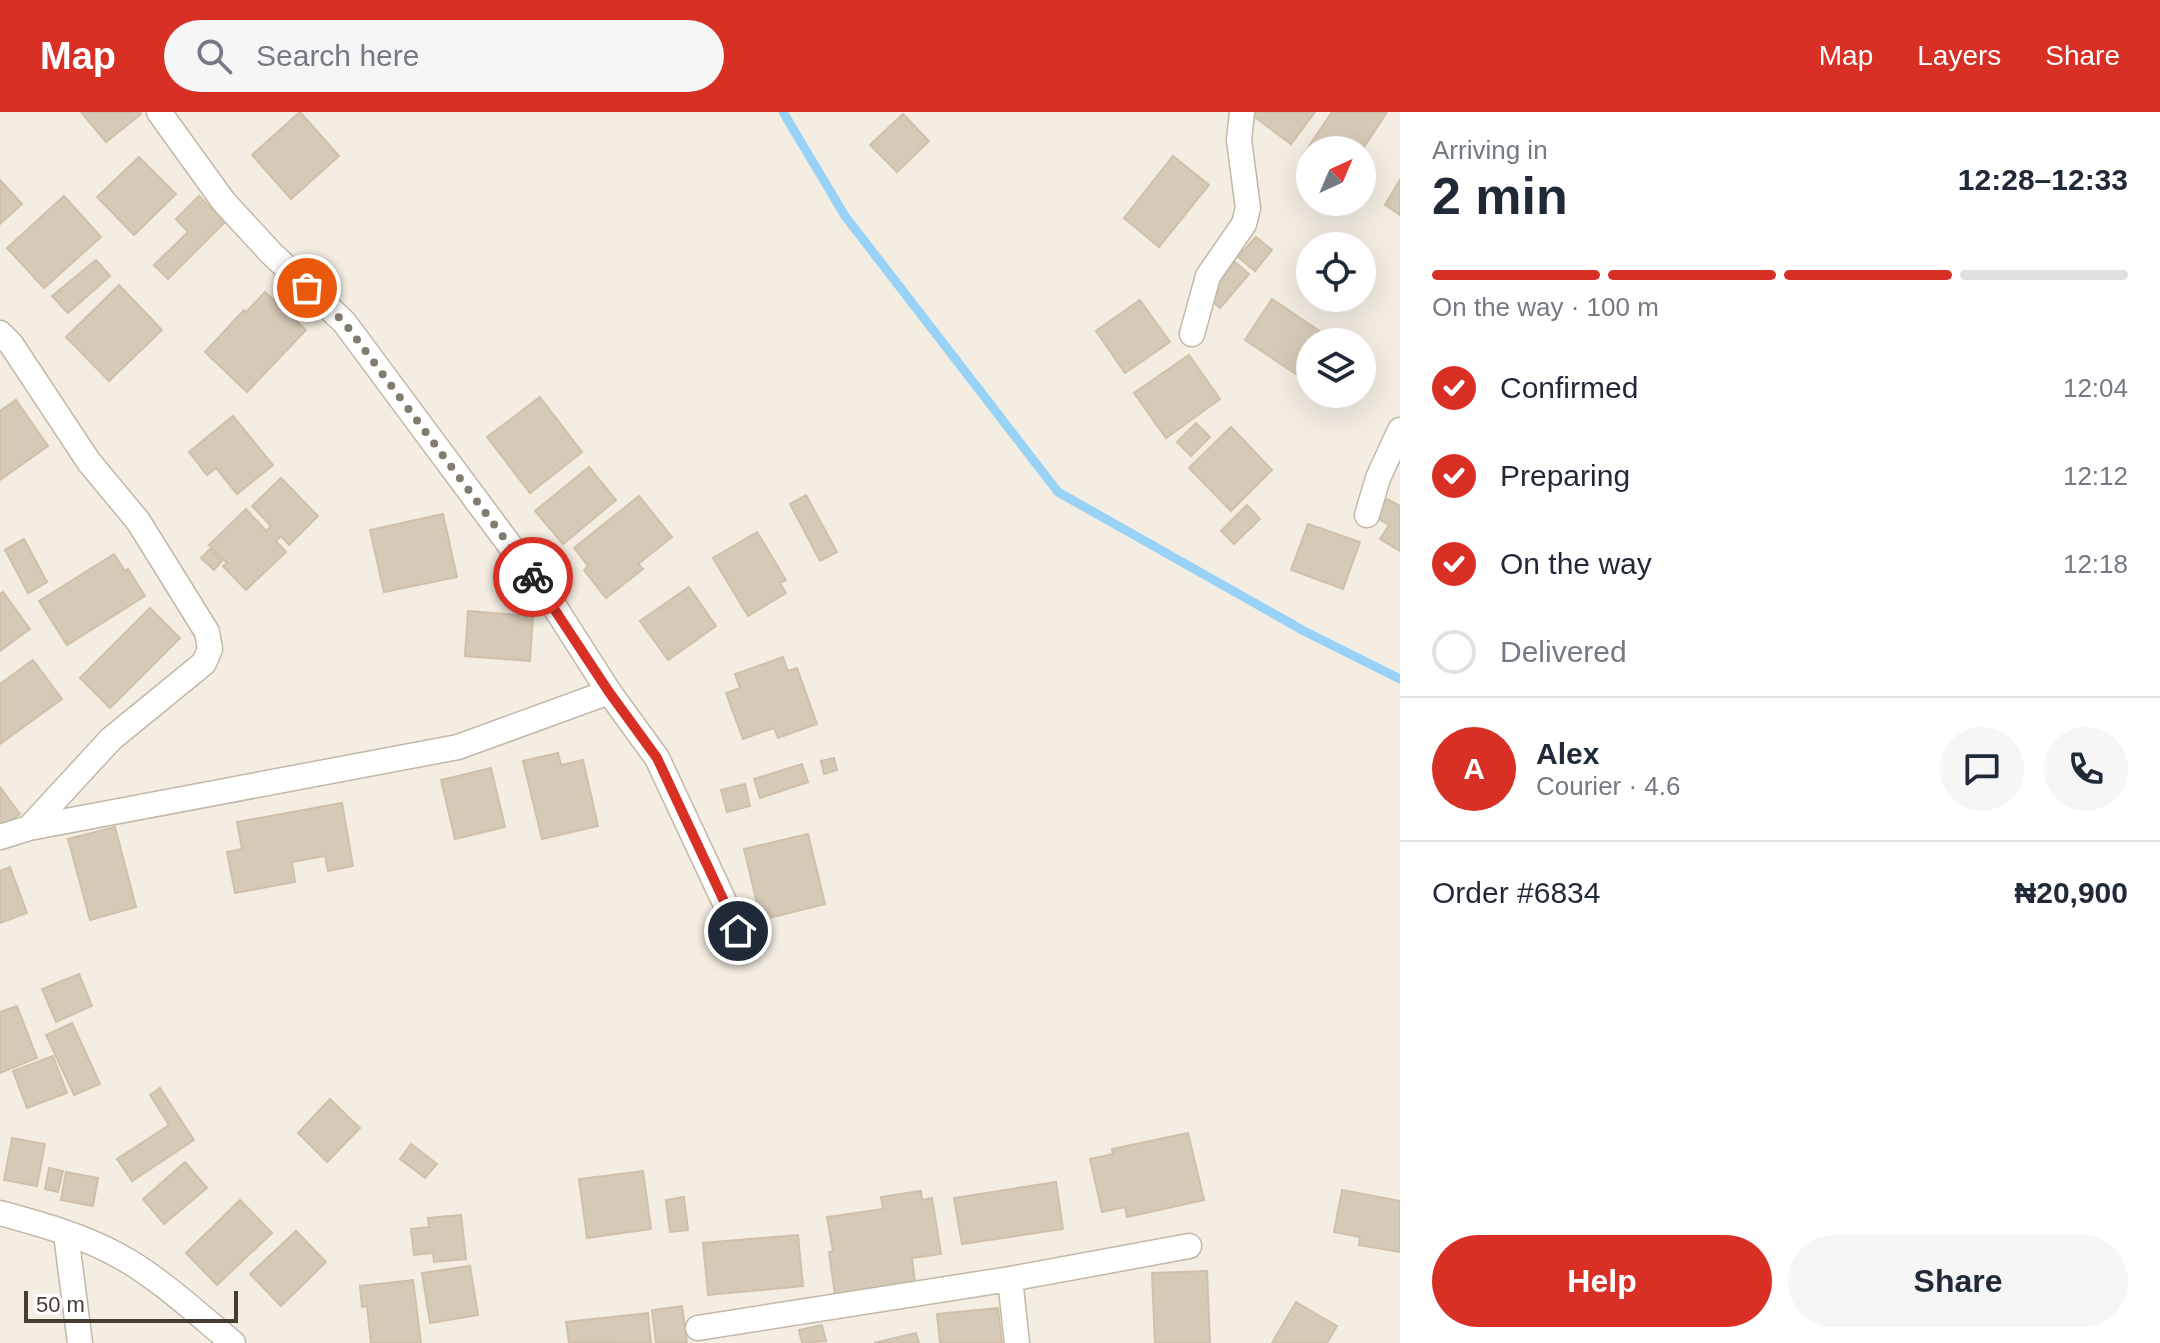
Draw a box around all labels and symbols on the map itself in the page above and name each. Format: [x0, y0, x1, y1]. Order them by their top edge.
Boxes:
north arrow [1296, 136, 1376, 216]
pin [273, 254, 341, 322]
courier [493, 537, 573, 617]
pin [704, 897, 772, 965]
scale bar [24, 1287, 238, 1323]

